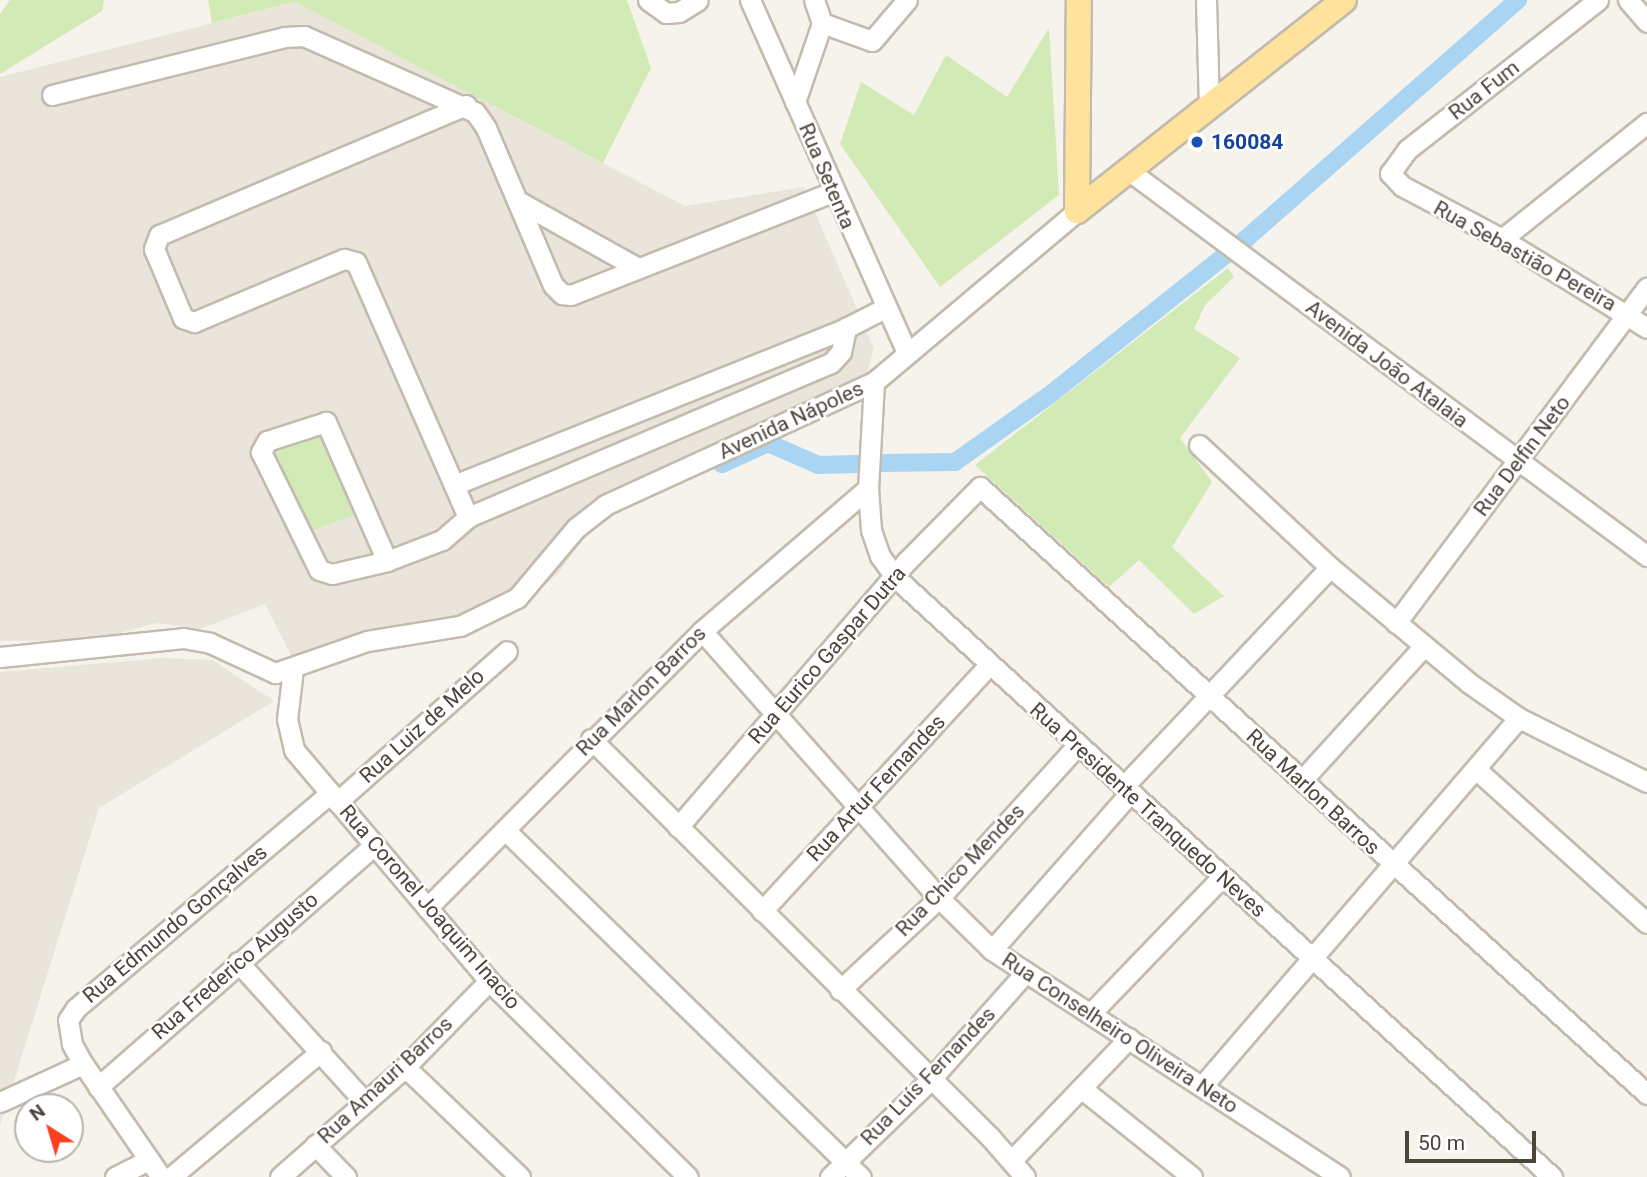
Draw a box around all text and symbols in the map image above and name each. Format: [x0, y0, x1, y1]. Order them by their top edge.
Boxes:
street label: Rua Fum [1444, 55, 1524, 125]
street label: Rua Setenta [793, 119, 861, 233]
place label: 160084 [1211, 129, 1283, 155]
marker: 160084 [1189, 134, 1205, 150]
street label: Rua Sebastião Pereira [1429, 195, 1621, 317]
street label: Avenida João Atalaia [1301, 295, 1473, 433]
street label: Avenida Nápoles [715, 375, 867, 465]
street label: Rua Delfin Neto [1468, 391, 1576, 521]
street label: Rua Eurico Gaspar Dutra [743, 561, 911, 749]
street label: Rua Marlon Barros [571, 621, 711, 761]
street label: Rua Luiz de Melo [354, 663, 490, 789]
street label: Rua Presidente Tranquedo Neves [1025, 697, 1271, 923]
street label: Rua Artur Fernandes [802, 709, 950, 867]
street label: Rua Marlon Barros [1241, 724, 1385, 860]
street label: Rua Chico Mendes [890, 798, 1030, 942]
street label: Rua Coronel Joaquim Inacio [334, 800, 526, 1014]
street label: Rua Edmundo Gonçalves [78, 840, 272, 1008]
street label: Rua Frederico Augusto [147, 887, 323, 1045]
street label: Rua Conselheiro Oliveira Neto [997, 947, 1243, 1119]
street label: Rua Luís Fernandes [855, 1001, 1001, 1151]
street label: Rua Amauri Barros [312, 1011, 458, 1149]
north arrow [14, 1093, 84, 1163]
text: N [25, 1099, 50, 1126]
scale bar [1409, 1118, 1540, 1162]
text: 50 m [1418, 1131, 1465, 1155]

